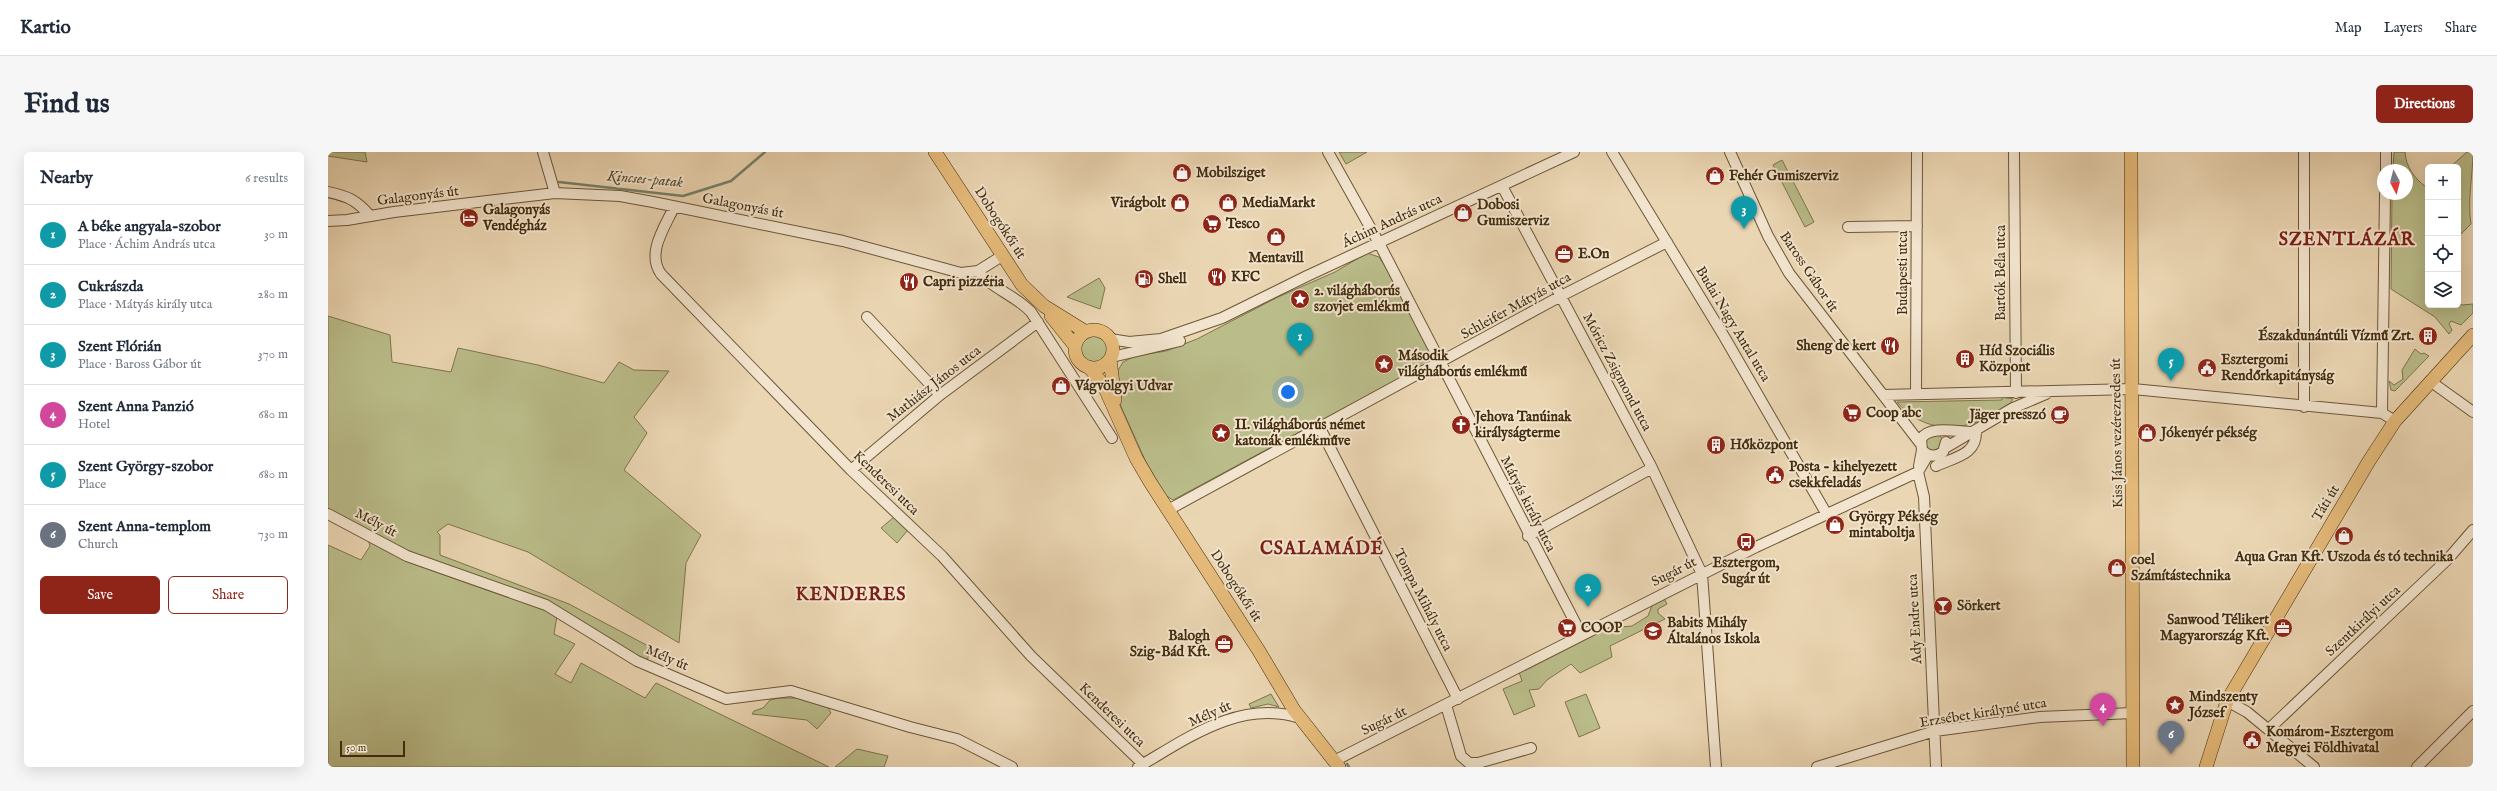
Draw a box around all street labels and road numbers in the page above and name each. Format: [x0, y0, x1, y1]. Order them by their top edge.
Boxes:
street label: Galagonyás út [376, 182, 460, 210]
street label: Dobogókői út [970, 183, 1030, 263]
street label: Galagonyás út [701, 189, 785, 223]
street label: Áchim András utca [1338, 189, 1446, 252]
street label: Bartók Béla utca [1992, 224, 2010, 321]
street label: Baross Gábor út [1775, 228, 1843, 316]
street label: Budapesti utca [1894, 230, 1912, 315]
street label: Budai Nagy Antal utca [1691, 263, 1775, 386]
street label: Schleifer Mátyás utca [1458, 268, 1575, 344]
street label: Móricz Zsigmond utca [1578, 310, 1656, 435]
street label: Mathiász János utca [883, 341, 985, 426]
street label: Kiss János vezérezredes út [2107, 358, 2127, 508]
street label: Kenderesi utca [849, 447, 924, 520]
street label: Mátyás király utca [1496, 453, 1560, 556]
street label: Táti út [2308, 481, 2344, 524]
street label: Mély út [352, 504, 400, 542]
street label: Dobogókői út [1206, 546, 1266, 626]
street label: Tompa Mihály utca [1390, 546, 1457, 655]
street label: Sugár út [1648, 553, 1700, 591]
street label: Ady Endre utca [1904, 573, 1926, 666]
street label: Szentkirályi utca [2322, 581, 2405, 660]
street label: Mély út [643, 641, 691, 675]
street label: Kenderesi utca [1075, 679, 1150, 752]
street label: Erzsébet királyné utca [1918, 694, 2049, 732]
street label: Mély út [1186, 697, 1234, 731]
street label: Sugár út [1358, 702, 1410, 740]

